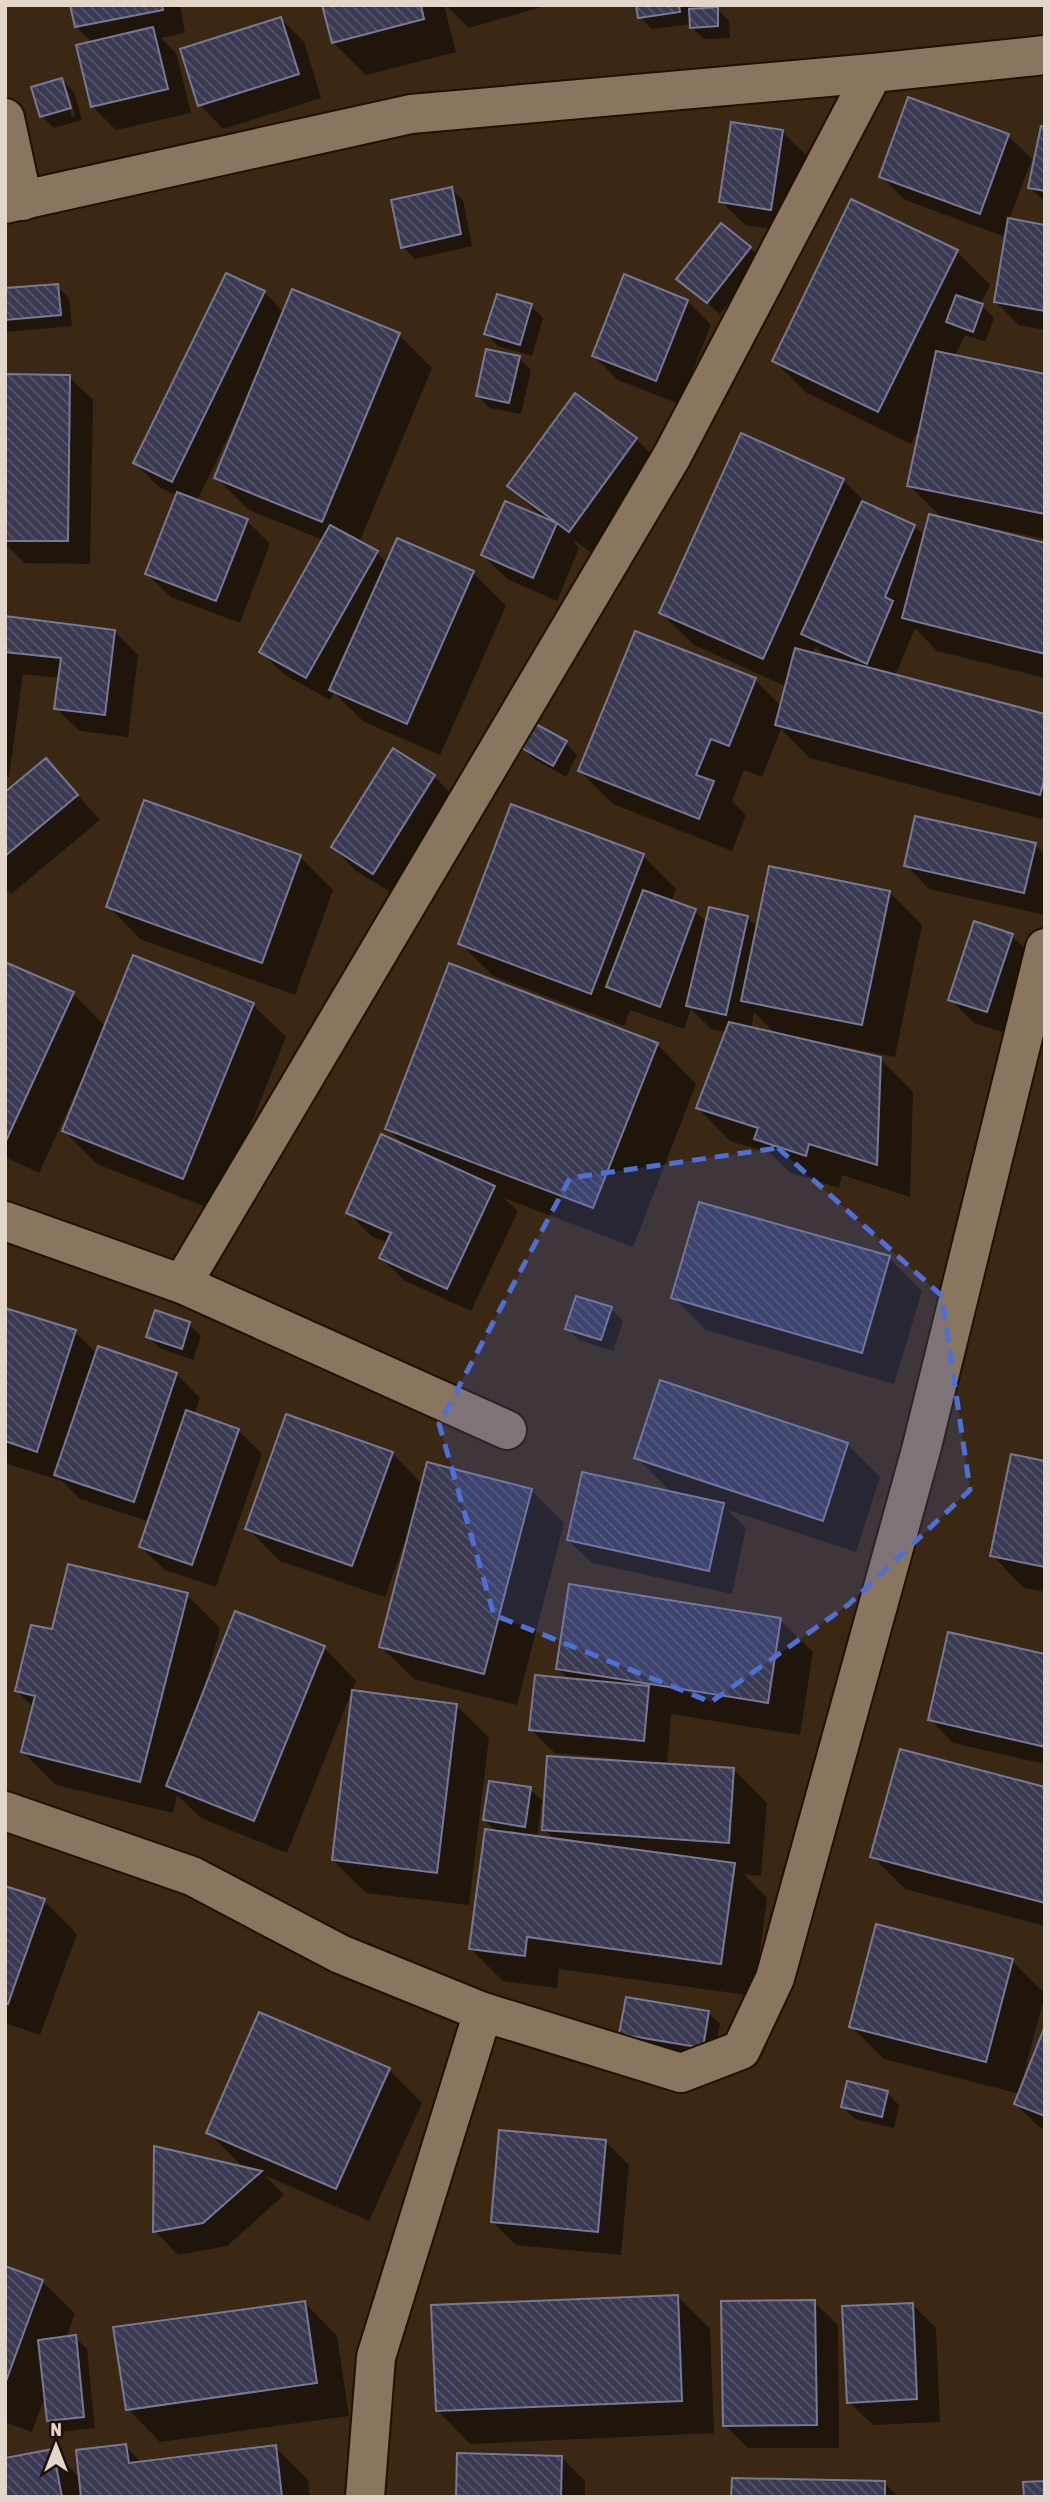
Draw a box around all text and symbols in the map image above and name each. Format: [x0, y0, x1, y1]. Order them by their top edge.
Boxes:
north arrow [21, 2411, 91, 2481]
text: N [50, 2418, 62, 2440]

